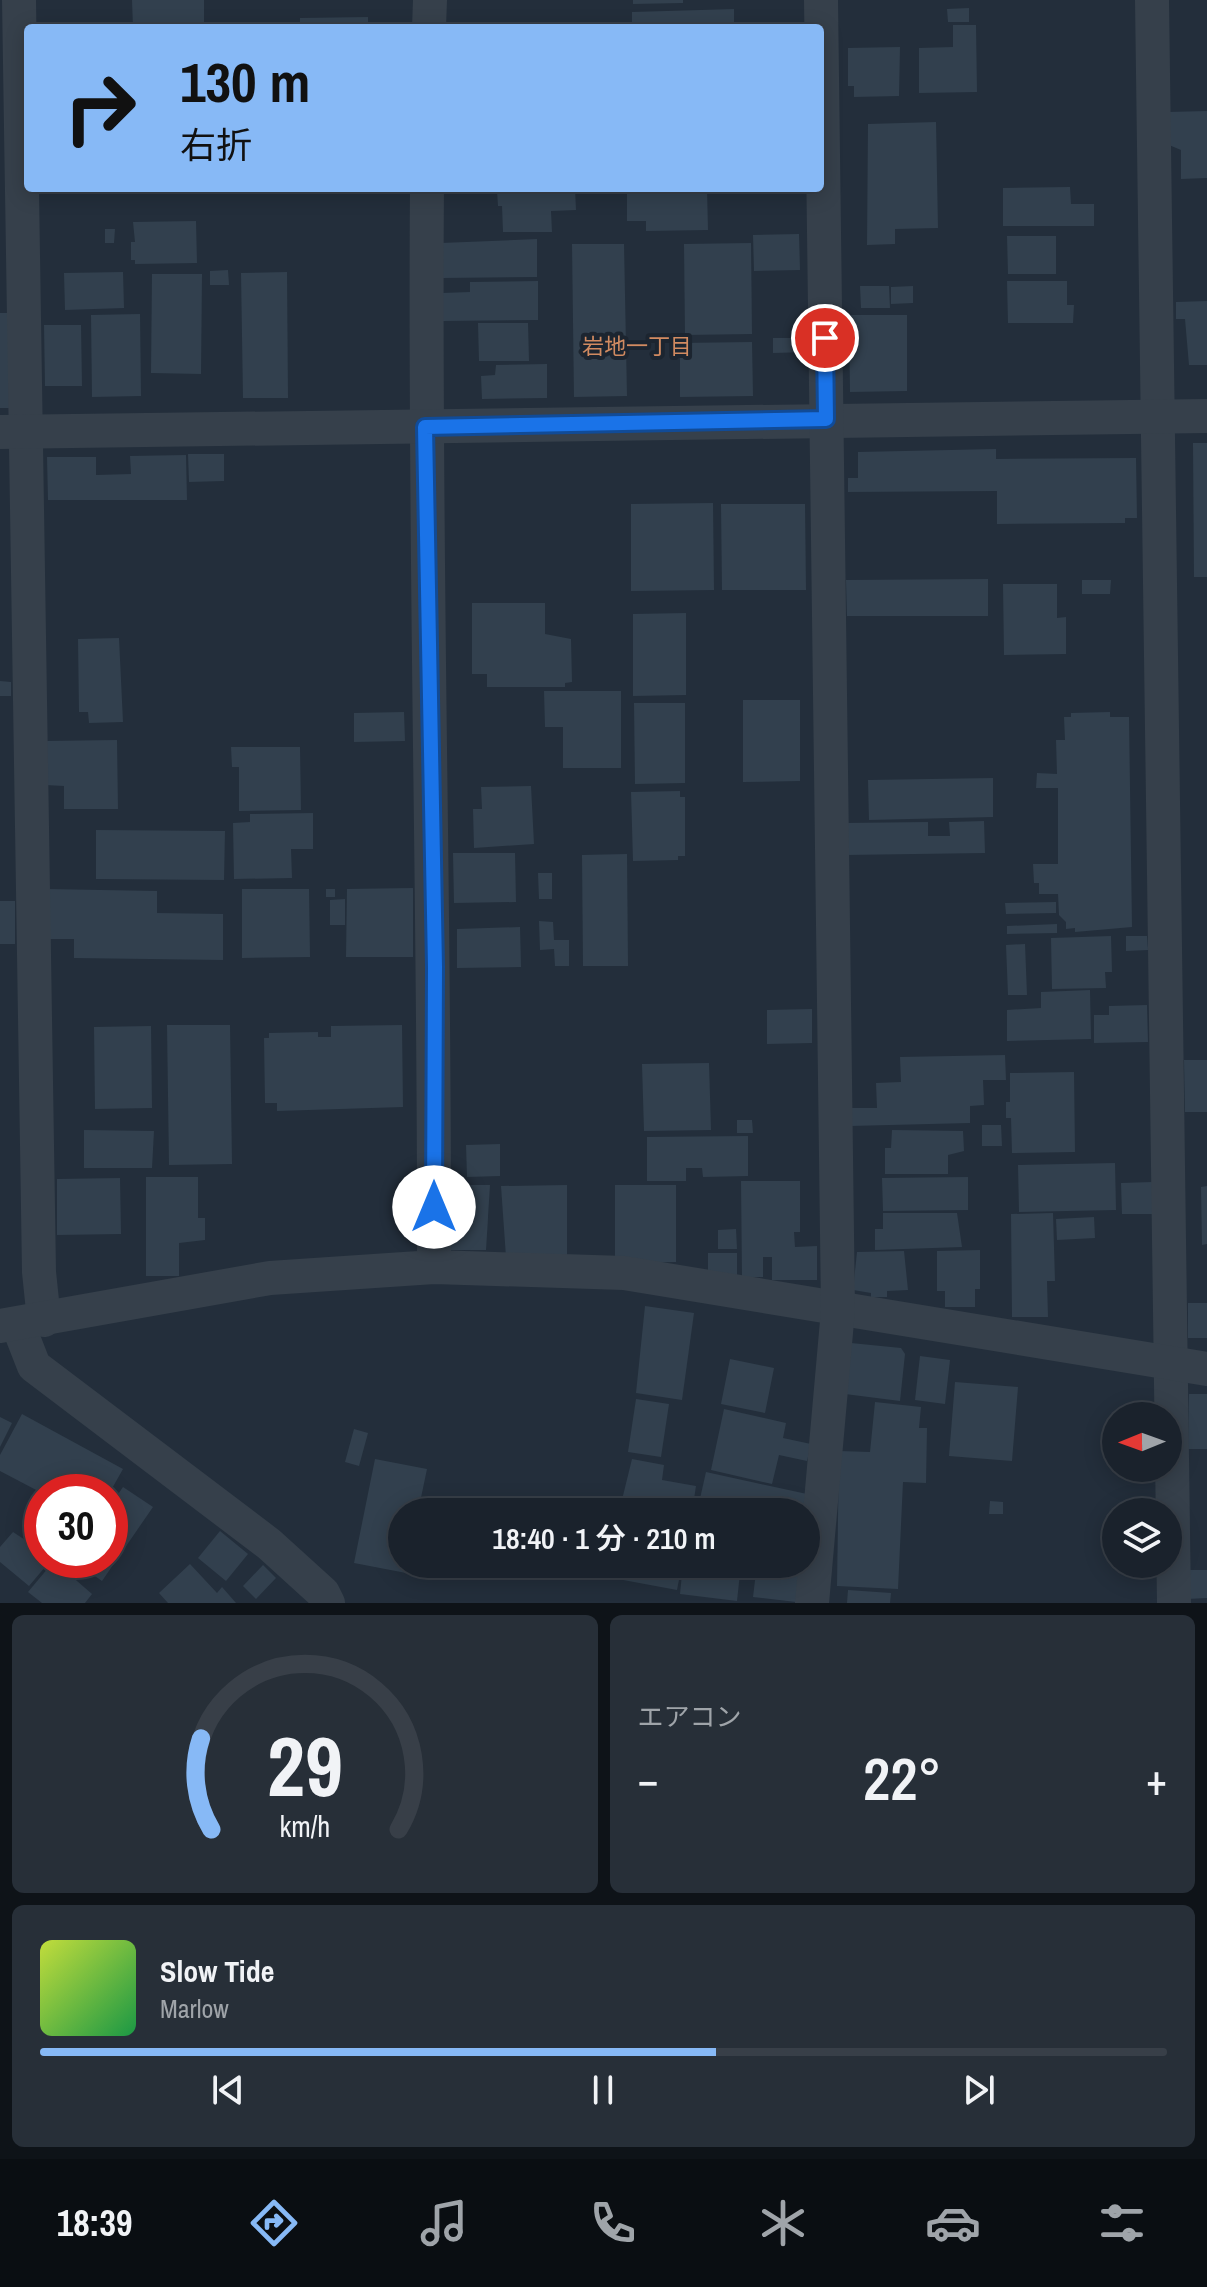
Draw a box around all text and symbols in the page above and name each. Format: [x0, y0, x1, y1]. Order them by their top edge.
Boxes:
text: 130 m [180, 44, 310, 119]
icon: right [48, 56, 152, 160]
text: 右折 [180, 121, 252, 169]
pin [791, 304, 859, 372]
icon: arrive [803, 316, 847, 360]
district label: 岩地一丁目 [582, 331, 692, 361]
position arrow [392, 1165, 476, 1249]
north arrow [1102, 1402, 1182, 1482]
map controls [1102, 1402, 1182, 1578]
speed limit sign: 30 [24, 1474, 128, 1578]
button: layers [1102, 1498, 1182, 1578]
text: 18:40 · 1 分 · 210 m [492, 1518, 716, 1558]
text: エアコン [638, 1699, 742, 1734]
text: 29 [267, 1710, 343, 1822]
text: 22° [863, 1738, 942, 1819]
text: − [638, 1749, 659, 1809]
text: + [1146, 1749, 1167, 1809]
text: km/h [279, 1807, 330, 1846]
text: Slow Tide [160, 1951, 274, 1991]
text: Marlow [160, 1991, 229, 2026]
icon: previous [206, 2068, 250, 2112]
icon: pause [581, 2068, 625, 2112]
icon: next [957, 2068, 1001, 2112]
icon: directions [246, 2195, 302, 2251]
icon: music [416, 2195, 472, 2251]
icon: phone [585, 2195, 641, 2251]
icon: climate [755, 2195, 811, 2251]
icon: car [925, 2195, 981, 2251]
icon: filters [1094, 2195, 1150, 2251]
text: 18:39 [57, 2199, 132, 2247]

